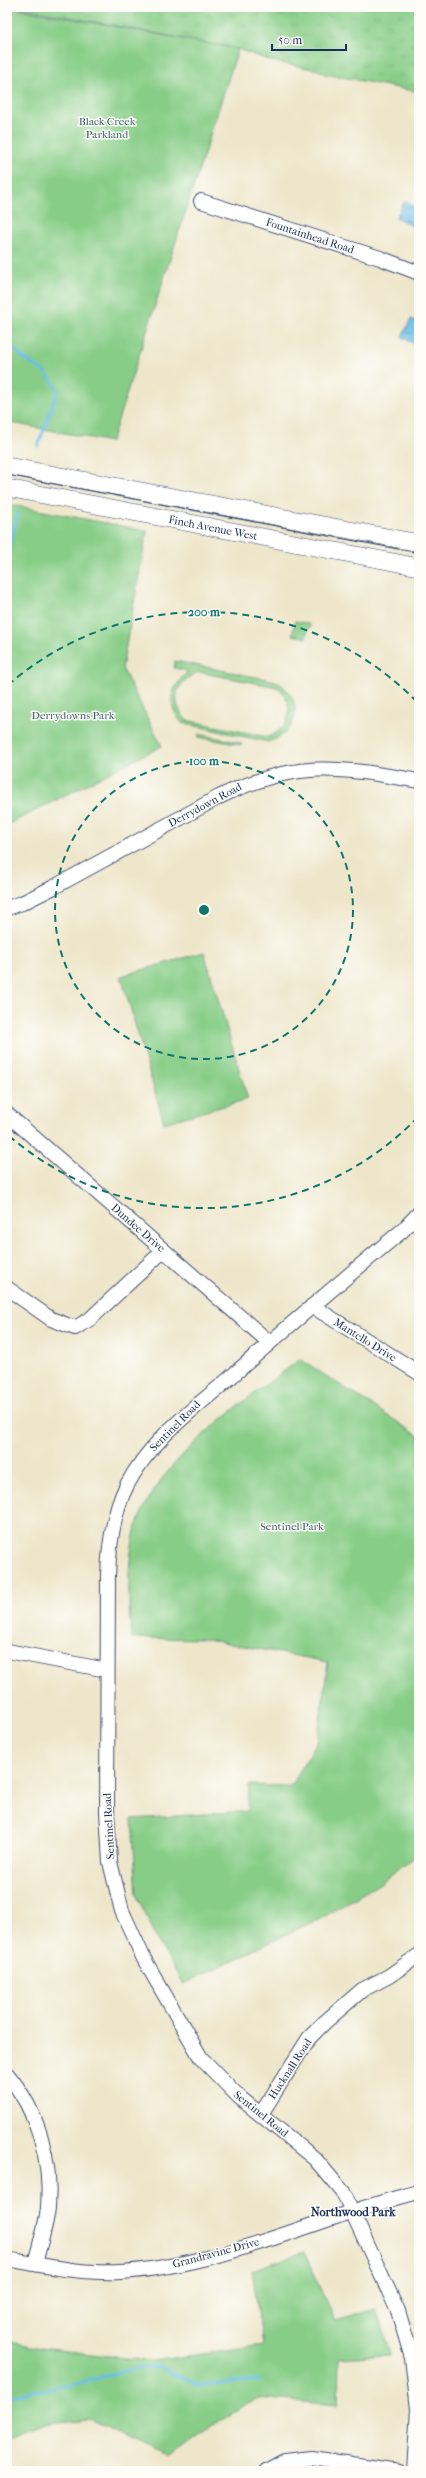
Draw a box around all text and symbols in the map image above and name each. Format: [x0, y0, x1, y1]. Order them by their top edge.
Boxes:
scale bar [272, 26, 346, 52]
text: 50 m [278, 33, 302, 47]
park label: Black Creek Parkland [79, 115, 136, 141]
street label: Fountainhead Road [264, 216, 357, 257]
street label: Finch Avenue West [167, 513, 259, 543]
text: 200 m [188, 605, 221, 619]
park label: Derrydowns Park [32, 709, 115, 722]
text: 100 m [189, 754, 220, 768]
street label: Derrydown Road [166, 780, 245, 830]
centre of rings [197, 903, 211, 917]
street label: Dundee Drive [108, 1201, 168, 1255]
street label: Mantello Drive [331, 1316, 399, 1365]
street label: Sentinel Road [147, 1397, 204, 1454]
park label: Sentinel Park [260, 1520, 324, 1533]
street label: Sentinel Road [101, 1792, 117, 1859]
street label: Hucknall Road [266, 2035, 315, 2102]
street label: Sentinel Road [231, 2088, 292, 2141]
district label: Northwood Park [311, 2205, 396, 2219]
street label: Grandravine Drive [171, 2235, 261, 2271]

